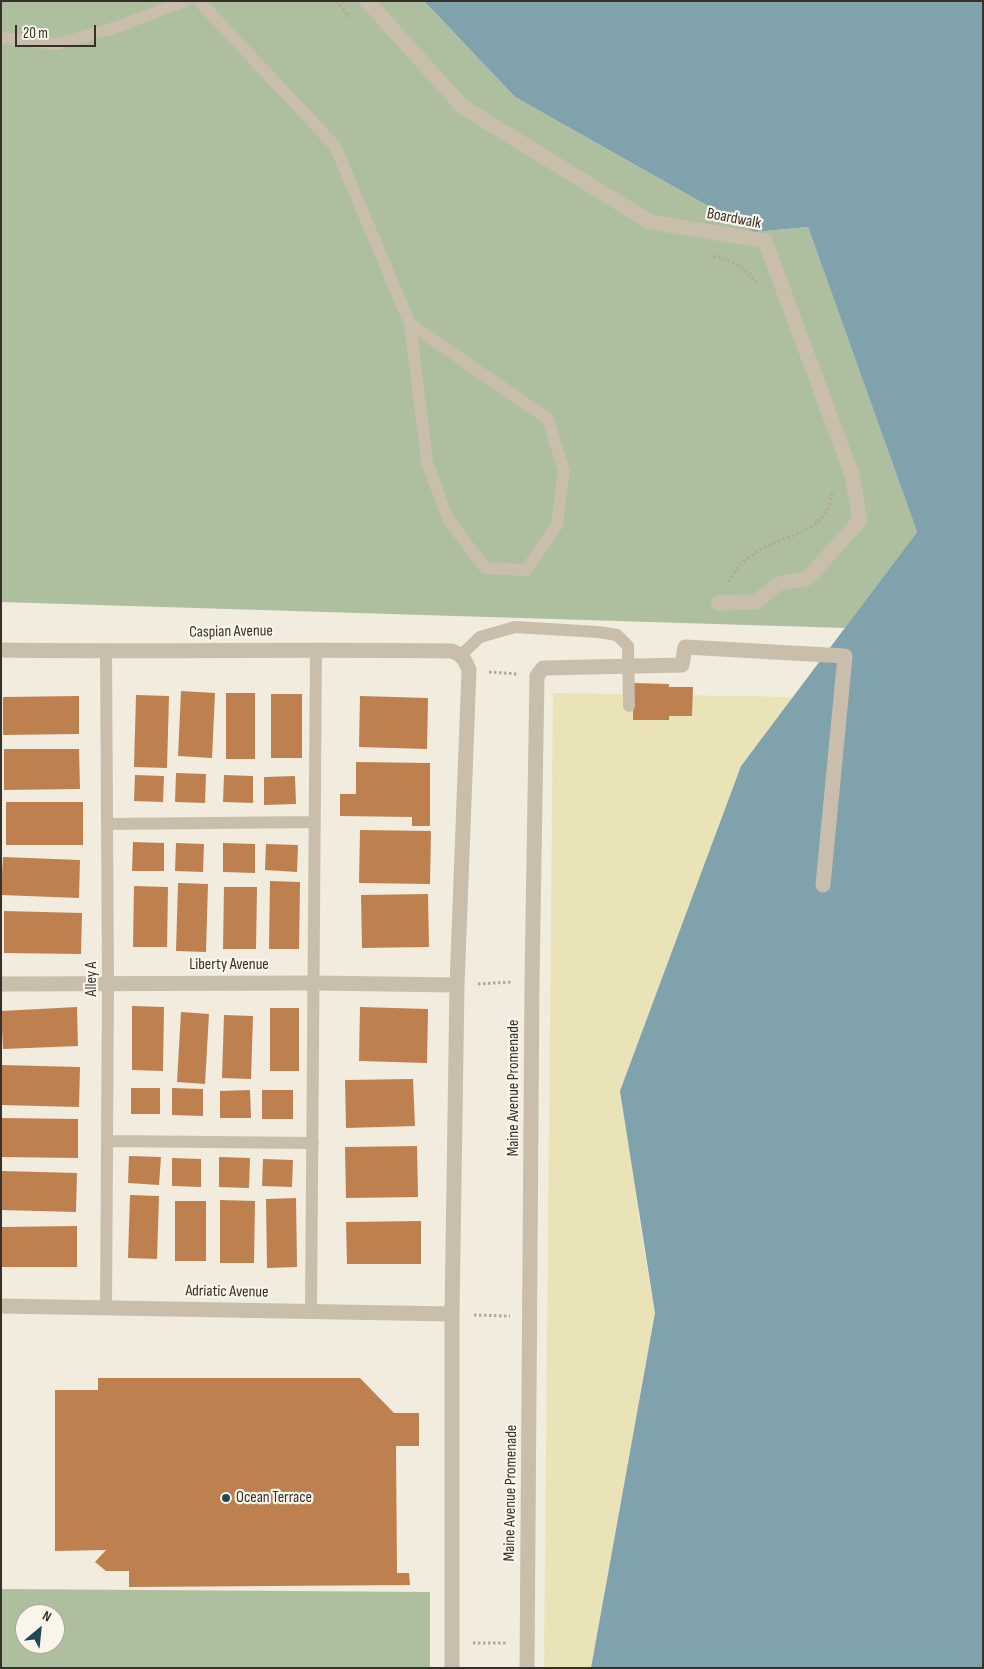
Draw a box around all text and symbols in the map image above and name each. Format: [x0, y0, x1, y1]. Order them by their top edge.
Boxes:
scale bar [18, 15, 99, 47]
text: 20 m [23, 24, 48, 43]
street label: Boardwalk [705, 204, 763, 234]
street label: Caspian Avenue [189, 622, 273, 642]
street label: Liberty Avenue [189, 955, 269, 975]
street label: Alley A [82, 962, 102, 996]
street label: Maine Avenue Promenade [504, 1020, 524, 1156]
street label: Adriatic Avenue [185, 1282, 269, 1302]
street label: Maine Avenue Promenade [500, 1425, 522, 1561]
place label: Ocean Terrace [236, 1488, 312, 1508]
marker: Ocean Terrace [220, 1492, 232, 1504]
north arrow [15, 1604, 65, 1654]
text: N [40, 1607, 54, 1625]

